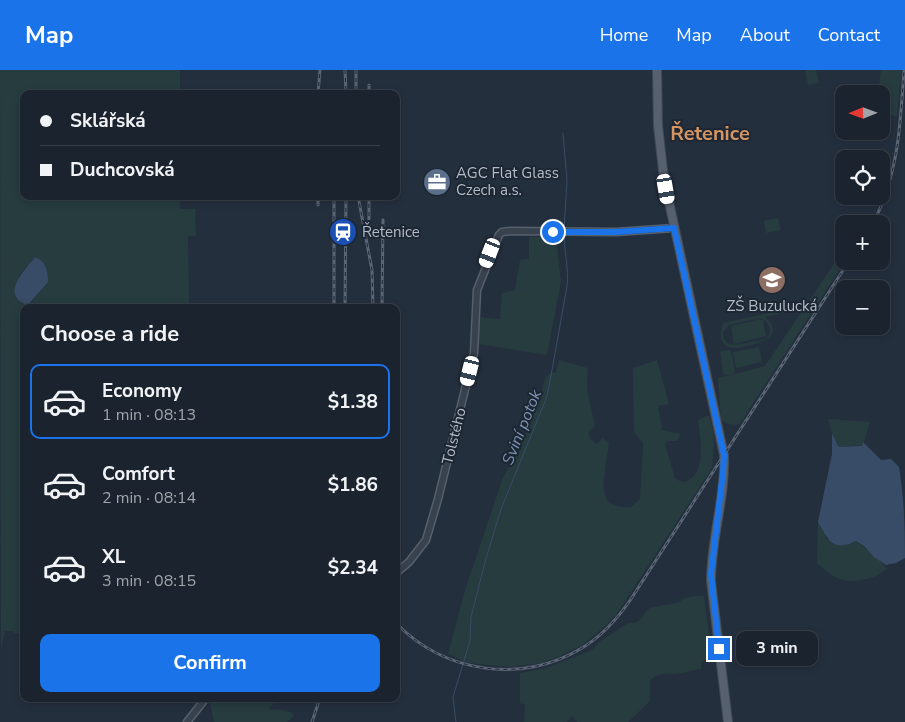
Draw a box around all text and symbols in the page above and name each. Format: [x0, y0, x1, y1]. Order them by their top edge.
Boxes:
text: Map [25, 19, 73, 51]
text: Home [600, 23, 648, 47]
text: Map [676, 23, 712, 47]
text: About [740, 23, 790, 47]
text: Contact [818, 23, 880, 47]
north arrow [835, 85, 890, 140]
map controls [835, 85, 890, 335]
text: Sklářská [70, 108, 146, 134]
district label: Řetenice [670, 120, 750, 147]
button: locate [835, 150, 890, 205]
text: Duchcovská [70, 157, 175, 183]
place label: AGC Flat Glass Czech a.s. [456, 163, 559, 200]
office icon: AGC Flat Glass Czech a.s. [422, 167, 452, 197]
car [656, 173, 675, 205]
button: + [835, 215, 890, 270]
station icon: Řetenice [328, 217, 358, 247]
route start [542, 221, 564, 243]
place label: Řetenice [362, 222, 420, 242]
car [477, 236, 502, 270]
school or university icon: ZŠ Buzulucká [757, 265, 787, 295]
button: − [835, 280, 890, 335]
place label: ZŠ Buzulucká [727, 295, 817, 316]
text: Choose a ride [40, 319, 179, 349]
car [459, 355, 480, 387]
text: Economy [102, 378, 182, 404]
icon: car [42, 379, 87, 424]
water label: Sviní potok [497, 386, 547, 468]
text: $1.38 [328, 389, 378, 415]
text: 1 min · 08:13 [102, 404, 196, 426]
street label: Tolstého [437, 406, 471, 466]
text: Comfort [102, 461, 175, 487]
icon: car [42, 462, 87, 507]
text: $1.86 [328, 472, 378, 498]
text: 2 min · 08:14 [102, 487, 196, 509]
text: XL [102, 544, 125, 570]
icon: car [42, 545, 87, 590]
text: $2.34 [328, 555, 378, 581]
text: 3 min · 08:15 [102, 570, 196, 592]
callout: 3 min [736, 632, 819, 666]
button: Confirm [40, 634, 380, 692]
text: 3 min [756, 637, 798, 659]
route end [708, 638, 730, 660]

